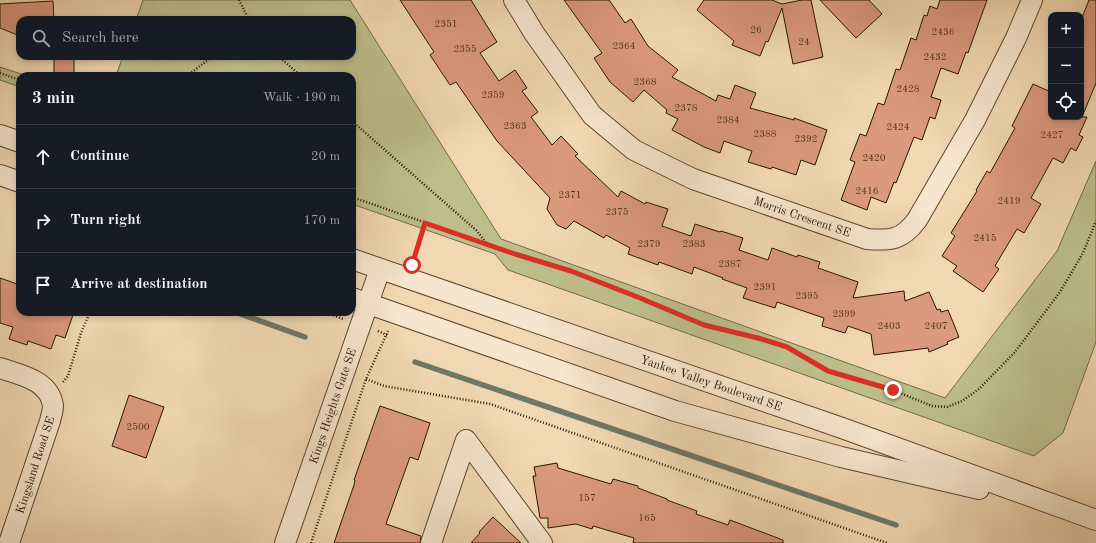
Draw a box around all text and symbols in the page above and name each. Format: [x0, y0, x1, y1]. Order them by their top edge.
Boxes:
map controls [1048, 12, 1084, 120]
button: + [1048, 12, 1084, 48]
search box [16, 16, 356, 60]
house number: 2351 [434, 19, 458, 29]
house number: 26 [750, 25, 762, 35]
icon: search [30, 27, 52, 49]
house number: 2436 [931, 27, 955, 37]
text: Search here [62, 31, 139, 46]
house number: 24 [798, 37, 810, 47]
house number: 2364 [612, 41, 636, 51]
house number: 2355 [453, 44, 477, 54]
button: − [1048, 48, 1084, 84]
house number: 2432 [923, 52, 947, 62]
house number: 2368 [633, 77, 657, 87]
house number: 2428 [896, 84, 920, 94]
button: locate [1048, 84, 1084, 120]
text: 3 min [32, 90, 75, 107]
house number: 2359 [481, 90, 505, 100]
text: Walk · 190 m [263, 91, 340, 104]
house number: 2378 [674, 103, 698, 113]
house number: 2384 [716, 115, 740, 125]
house number: 2363 [503, 121, 527, 131]
house number: 2424 [886, 122, 910, 132]
house number: 2388 [753, 129, 777, 139]
house number: 2427 [1040, 130, 1064, 140]
house number: 2392 [794, 134, 818, 144]
icon: ahead [32, 146, 54, 168]
text: Continue [70, 149, 129, 164]
text: 20 m [311, 150, 340, 163]
house number: 2420 [862, 153, 886, 163]
house number: 2416 [855, 186, 879, 196]
house number: 2371 [558, 190, 582, 200]
street label: Morris Crescent SE [752, 195, 852, 240]
house number: 2419 [997, 196, 1021, 206]
house number: 2375 [605, 207, 629, 217]
icon: right [32, 210, 54, 232]
text: Turn right [70, 213, 141, 228]
text: 170 m [303, 214, 340, 227]
house number: 2415 [973, 233, 997, 243]
house number: 2379 [637, 239, 661, 249]
house number: 2383 [682, 239, 706, 249]
route start [403, 256, 421, 274]
house number: 2387 [718, 259, 742, 269]
icon: arrive [32, 274, 54, 296]
text: Arrive at destination [70, 277, 208, 292]
house number: 2391 [753, 282, 777, 292]
house number: 2395 [795, 291, 819, 301]
house number: 2399 [832, 309, 856, 319]
house number: 2403 [877, 321, 901, 331]
house number: 2407 [924, 321, 948, 331]
street label: Kings Heights Gate SE [308, 347, 359, 466]
street label: Yankee Valley Boulevard SE [639, 354, 783, 414]
route end [884, 381, 902, 399]
street label: Kingsland Road SE [15, 415, 57, 515]
house number: 2500 [126, 422, 150, 432]
house number: 157 [578, 493, 596, 503]
house number: 165 [638, 513, 656, 523]

